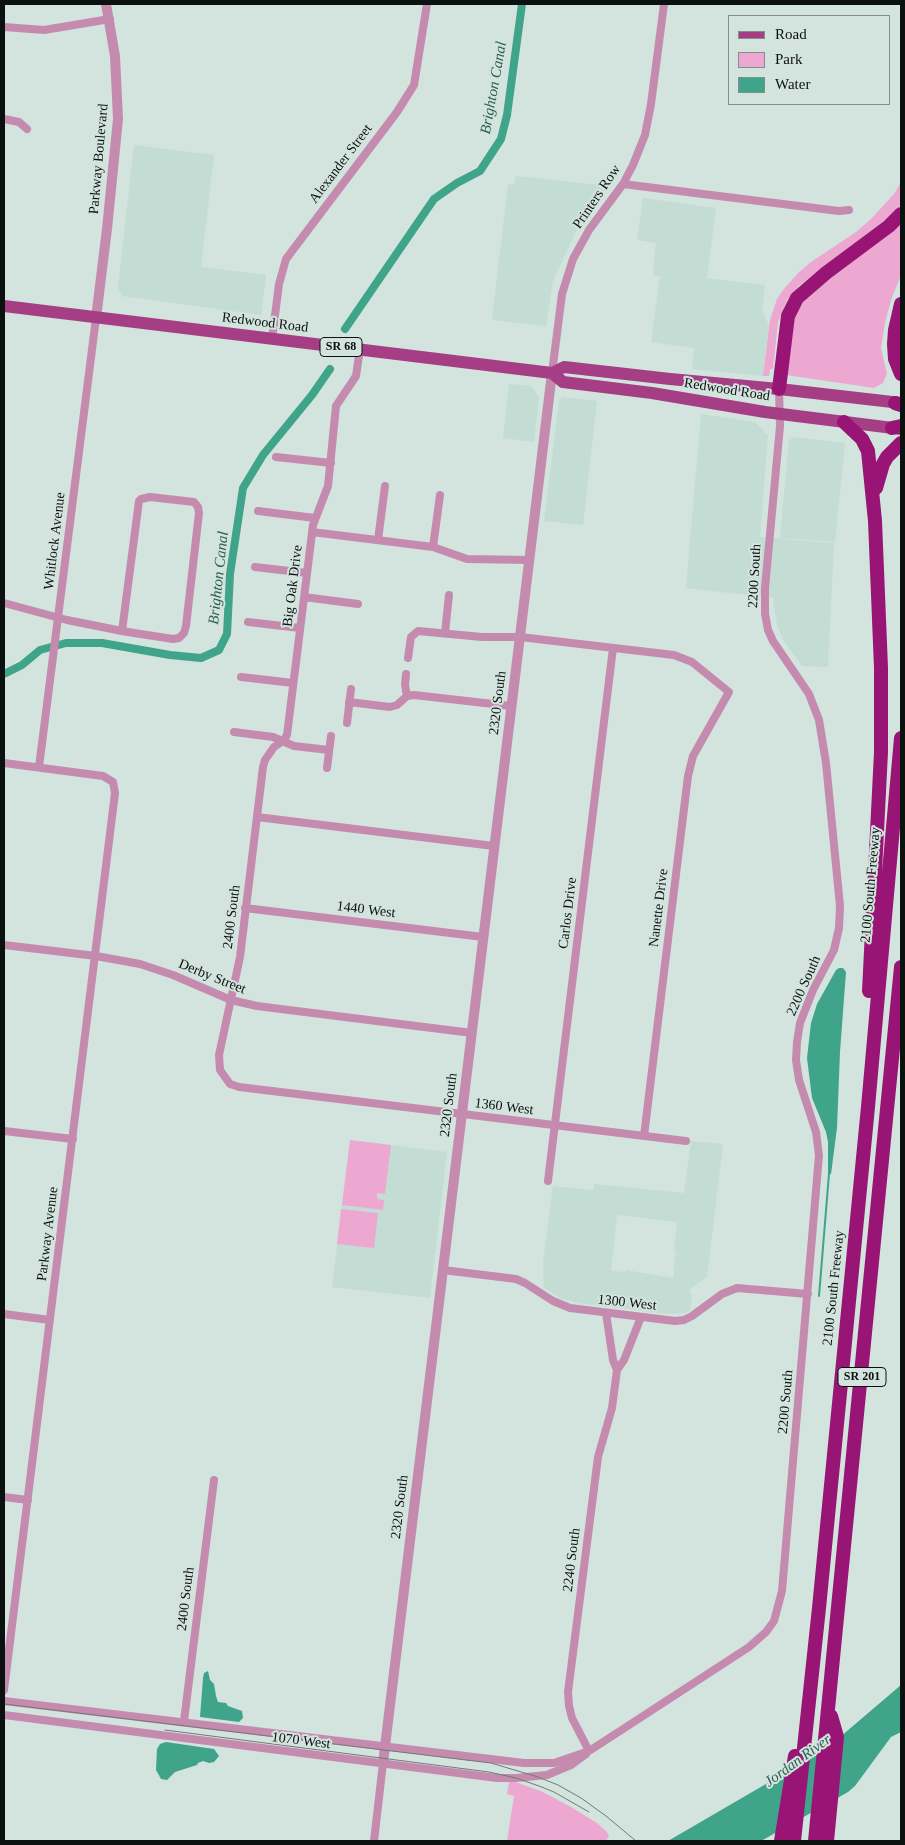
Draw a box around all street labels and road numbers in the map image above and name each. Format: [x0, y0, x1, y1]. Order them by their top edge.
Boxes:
street label: Parkway Boulevard [86, 103, 112, 215]
street label: Alexander Street [306, 121, 376, 207]
street label: Printers Row [569, 162, 625, 232]
street label: Redwood Road [221, 309, 309, 337]
road number: SR 68 [320, 338, 362, 357]
street label: Redwood Road [683, 375, 771, 405]
street label: Whitlock Avenue [41, 491, 69, 591]
street label: Big Oak Drive [280, 544, 306, 628]
street label: 2200 South [745, 544, 765, 608]
street label: 2320 South [486, 670, 510, 736]
street label: 2100 South Freeway [858, 827, 884, 943]
street label: Nanette Drive [646, 868, 672, 948]
street label: Carlos Drive [555, 876, 581, 950]
street label: 2400 South [220, 884, 244, 950]
street label: 1440 West [336, 898, 396, 922]
street label: 2200 South [783, 953, 825, 1019]
street label: Derby Street [176, 956, 248, 998]
street label: 2320 South [437, 1072, 461, 1138]
street label: 1360 West [474, 1095, 534, 1119]
street label: Parkway Avenue [34, 1186, 62, 1282]
street label: 2100 South Freeway [820, 1230, 848, 1346]
street label: 1300 West [597, 1292, 657, 1314]
road number: SR 201 [838, 1368, 886, 1386]
street label: 2200 South [775, 1369, 797, 1435]
street label: 2320 South [388, 1474, 412, 1540]
street label: 2240 South [560, 1527, 584, 1593]
street label: 2400 South [174, 1566, 198, 1632]
street label: 1070 West [271, 1729, 331, 1753]

